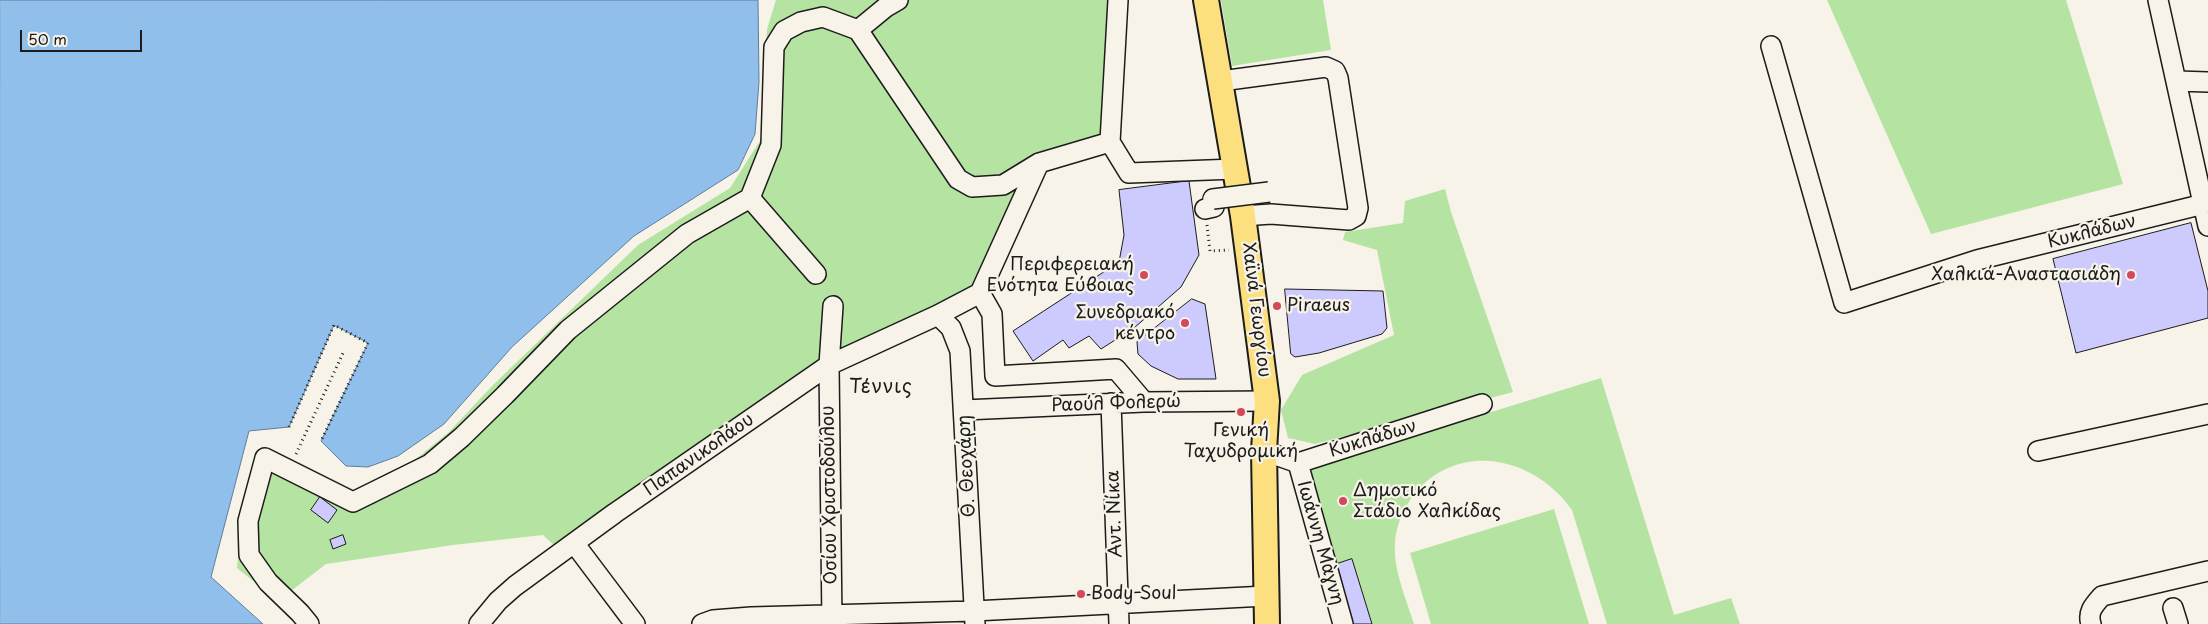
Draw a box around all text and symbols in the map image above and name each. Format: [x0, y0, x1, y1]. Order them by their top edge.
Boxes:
scale bar [22, 20, 145, 52]
text: 50 m [28, 27, 67, 50]
street label: Κυκλάδων [2045, 211, 2139, 253]
street label: Χαϊνά Γεωργίου [1237, 241, 1275, 379]
place label: Περιφερειακή Ενότητα Εύβοιας [987, 254, 1134, 296]
place label: Χαλκιά-Αναστασιάδη [1931, 264, 2121, 286]
marker: Περιφερειακή Ενότητα Εύβοιας [1138, 269, 1150, 281]
marker: Χαλκιά-Αναστασιάδη [2125, 269, 2137, 281]
place label: Piraeus [1287, 295, 1350, 317]
marker: Piraeus [1271, 300, 1283, 312]
place label: Συνεδριακό κέντρο [1076, 302, 1175, 344]
marker: Συνεδριακό κέντρο [1179, 317, 1191, 329]
district label: Τέννις [848, 377, 914, 399]
street label: Ραούλ Φολερώ [1051, 391, 1181, 417]
street label: Οσίου Χριστοδούλου [818, 405, 842, 585]
marker: Γενική Ταχυδρομική [1235, 406, 1247, 418]
street label: Παπανικολάου [640, 409, 758, 501]
street label: Θ. Θεοχάρη [954, 414, 980, 518]
street label: Κυκλάδων [1327, 415, 1419, 463]
place label: Γενική Ταχυδρομική [1184, 420, 1298, 462]
street label: Αντ. Νίκα [1103, 470, 1127, 558]
street label: Ιωάννη Μὰγνη [1292, 479, 1348, 607]
place label: Δημοτικό Στάδιο Χαλκίδας [1353, 480, 1501, 522]
marker: Δημοτικό Στάδιο Χαλκίδας [1337, 495, 1349, 507]
place label: Body Soul [1091, 583, 1176, 605]
marker: Body Soul [1075, 588, 1087, 600]

